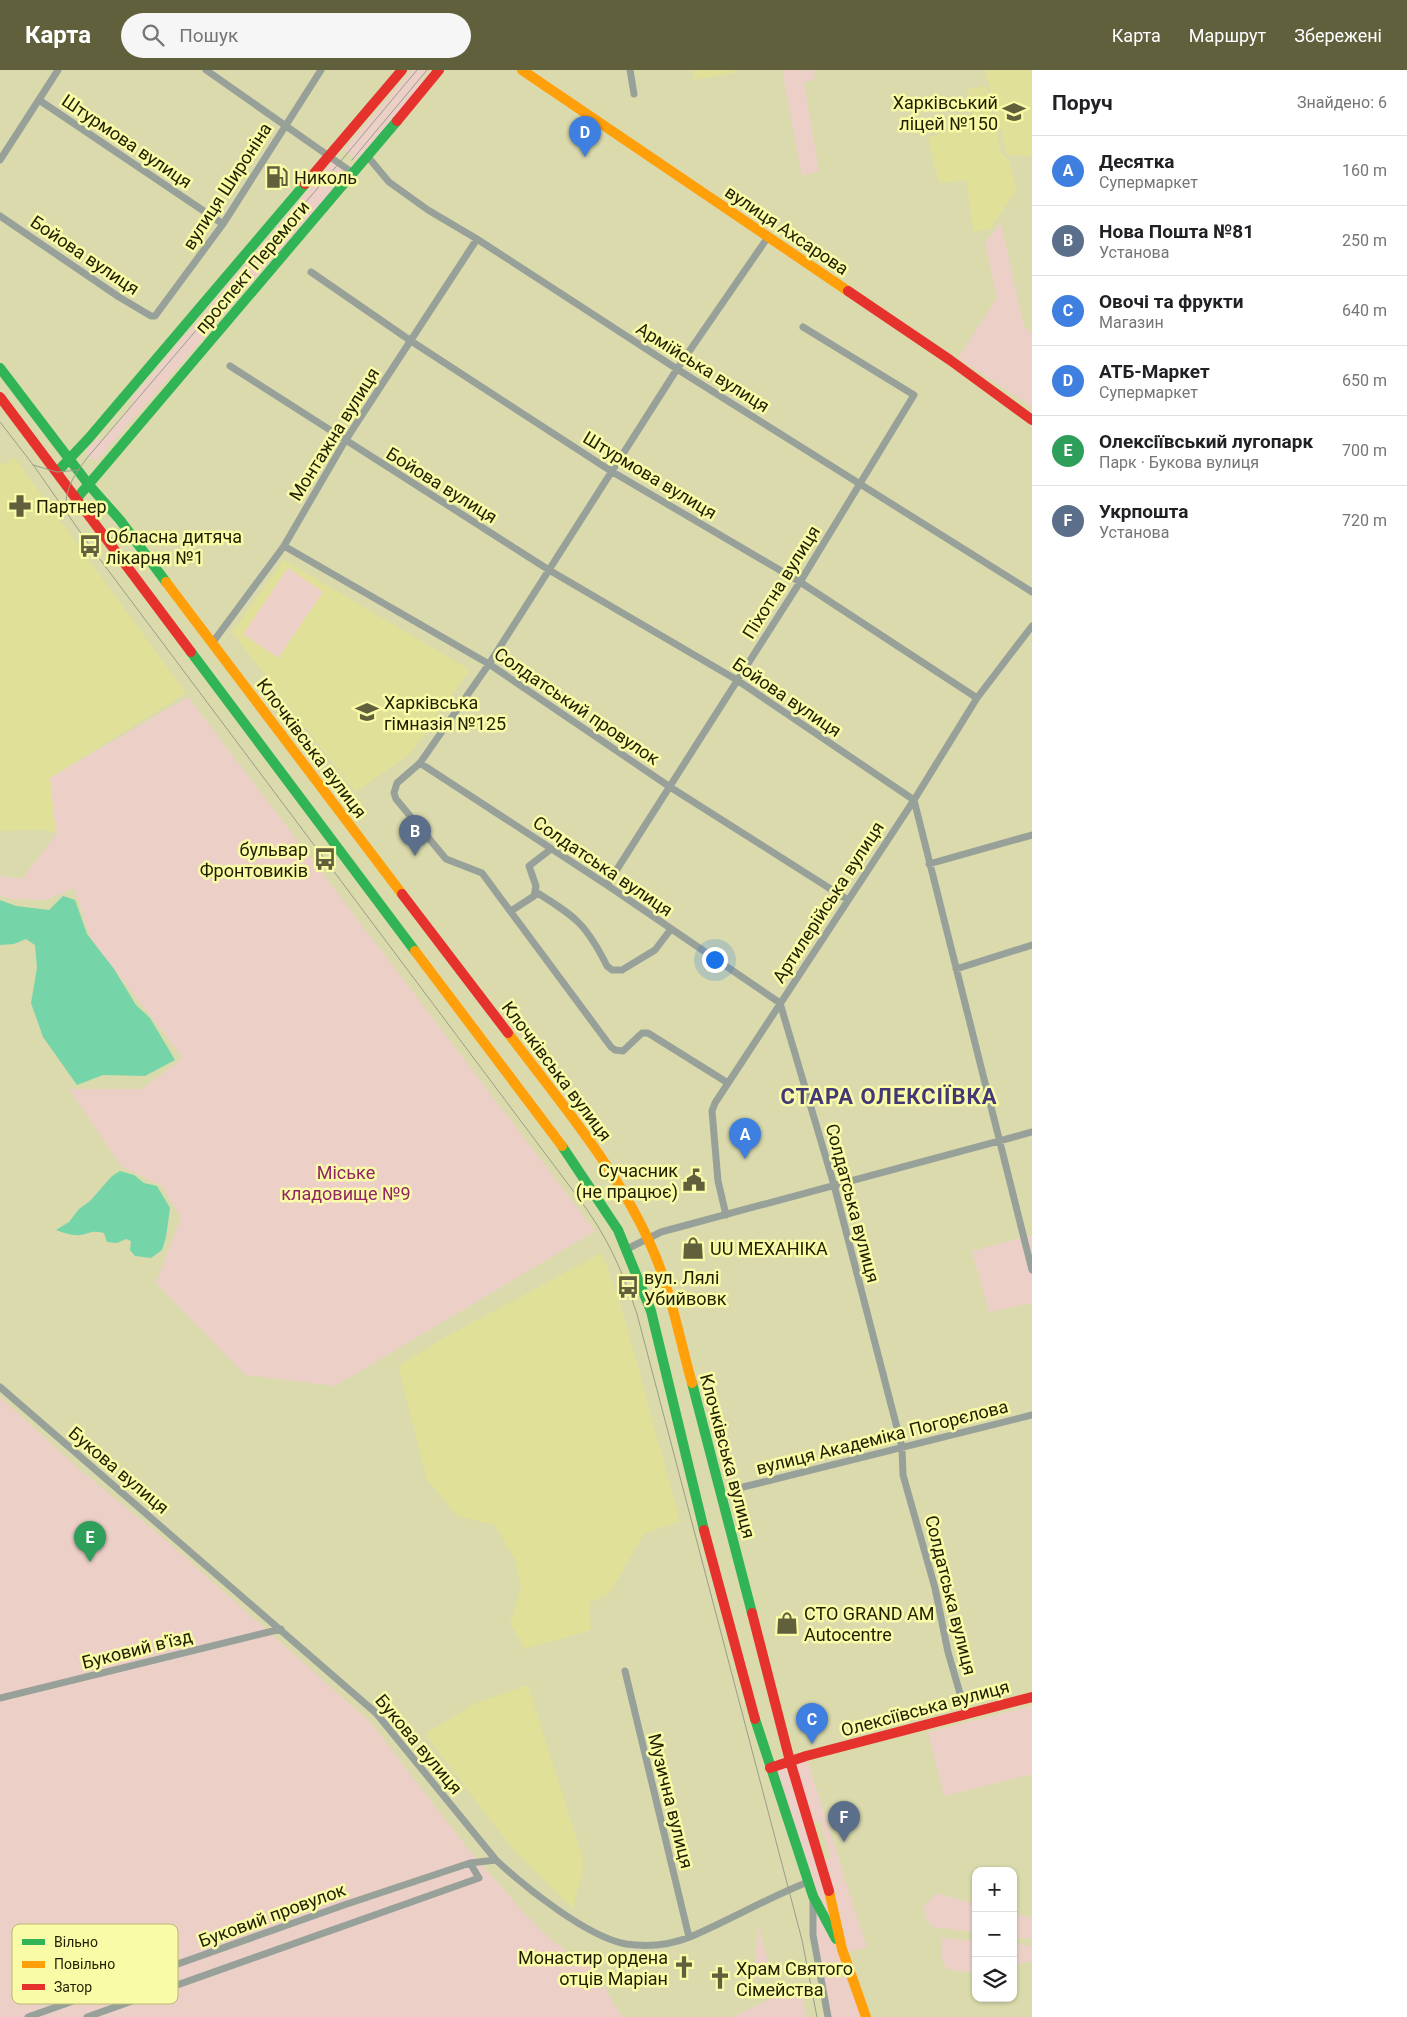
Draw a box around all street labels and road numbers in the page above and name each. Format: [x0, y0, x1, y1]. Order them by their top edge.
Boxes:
street label: Штурмова вулиця [58, 90, 196, 192]
street label: вулиця Широніна [178, 119, 276, 253]
street label: вулиця Ахсарова [721, 181, 853, 279]
street label: проспект Перемоги [190, 196, 314, 338]
street label: Бойова вулиця [27, 211, 143, 299]
street label: Армійська вулиця [633, 318, 773, 416]
street label: Монтажна вулиця [285, 364, 383, 504]
street label: Штурмова вулиця [579, 427, 721, 523]
street label: Бойова вулиця [383, 443, 501, 527]
street label: Піхотна вулиця [738, 522, 824, 642]
street label: Солдатський провулок [491, 643, 664, 769]
street label: Бойова вулиця [729, 653, 845, 741]
street label: Клочківська вулиця [253, 674, 371, 822]
street label: Солдатська вулиця [529, 812, 677, 920]
street label: Артилерійська вулиця [768, 817, 888, 987]
street label: Клочківська вулиця [498, 997, 616, 1145]
street label: Солдатська вулиця [822, 1121, 884, 1285]
street label: Клочківська вулиця [696, 1371, 760, 1541]
street label: вулиця Академіка Погорєлова [754, 1395, 1010, 1479]
street label: Букова вулиця [65, 1422, 173, 1518]
street label: Солдатська вулиця [921, 1513, 981, 1677]
street label: Буковий в'їзд [80, 1625, 194, 1673]
street label: Олексіївська вулиця [839, 1675, 1011, 1741]
street label: Букова вулиця [371, 1690, 467, 1798]
street label: Музична вулиця [644, 1732, 698, 1870]
street label: Буковий провулок [196, 1879, 349, 1951]

